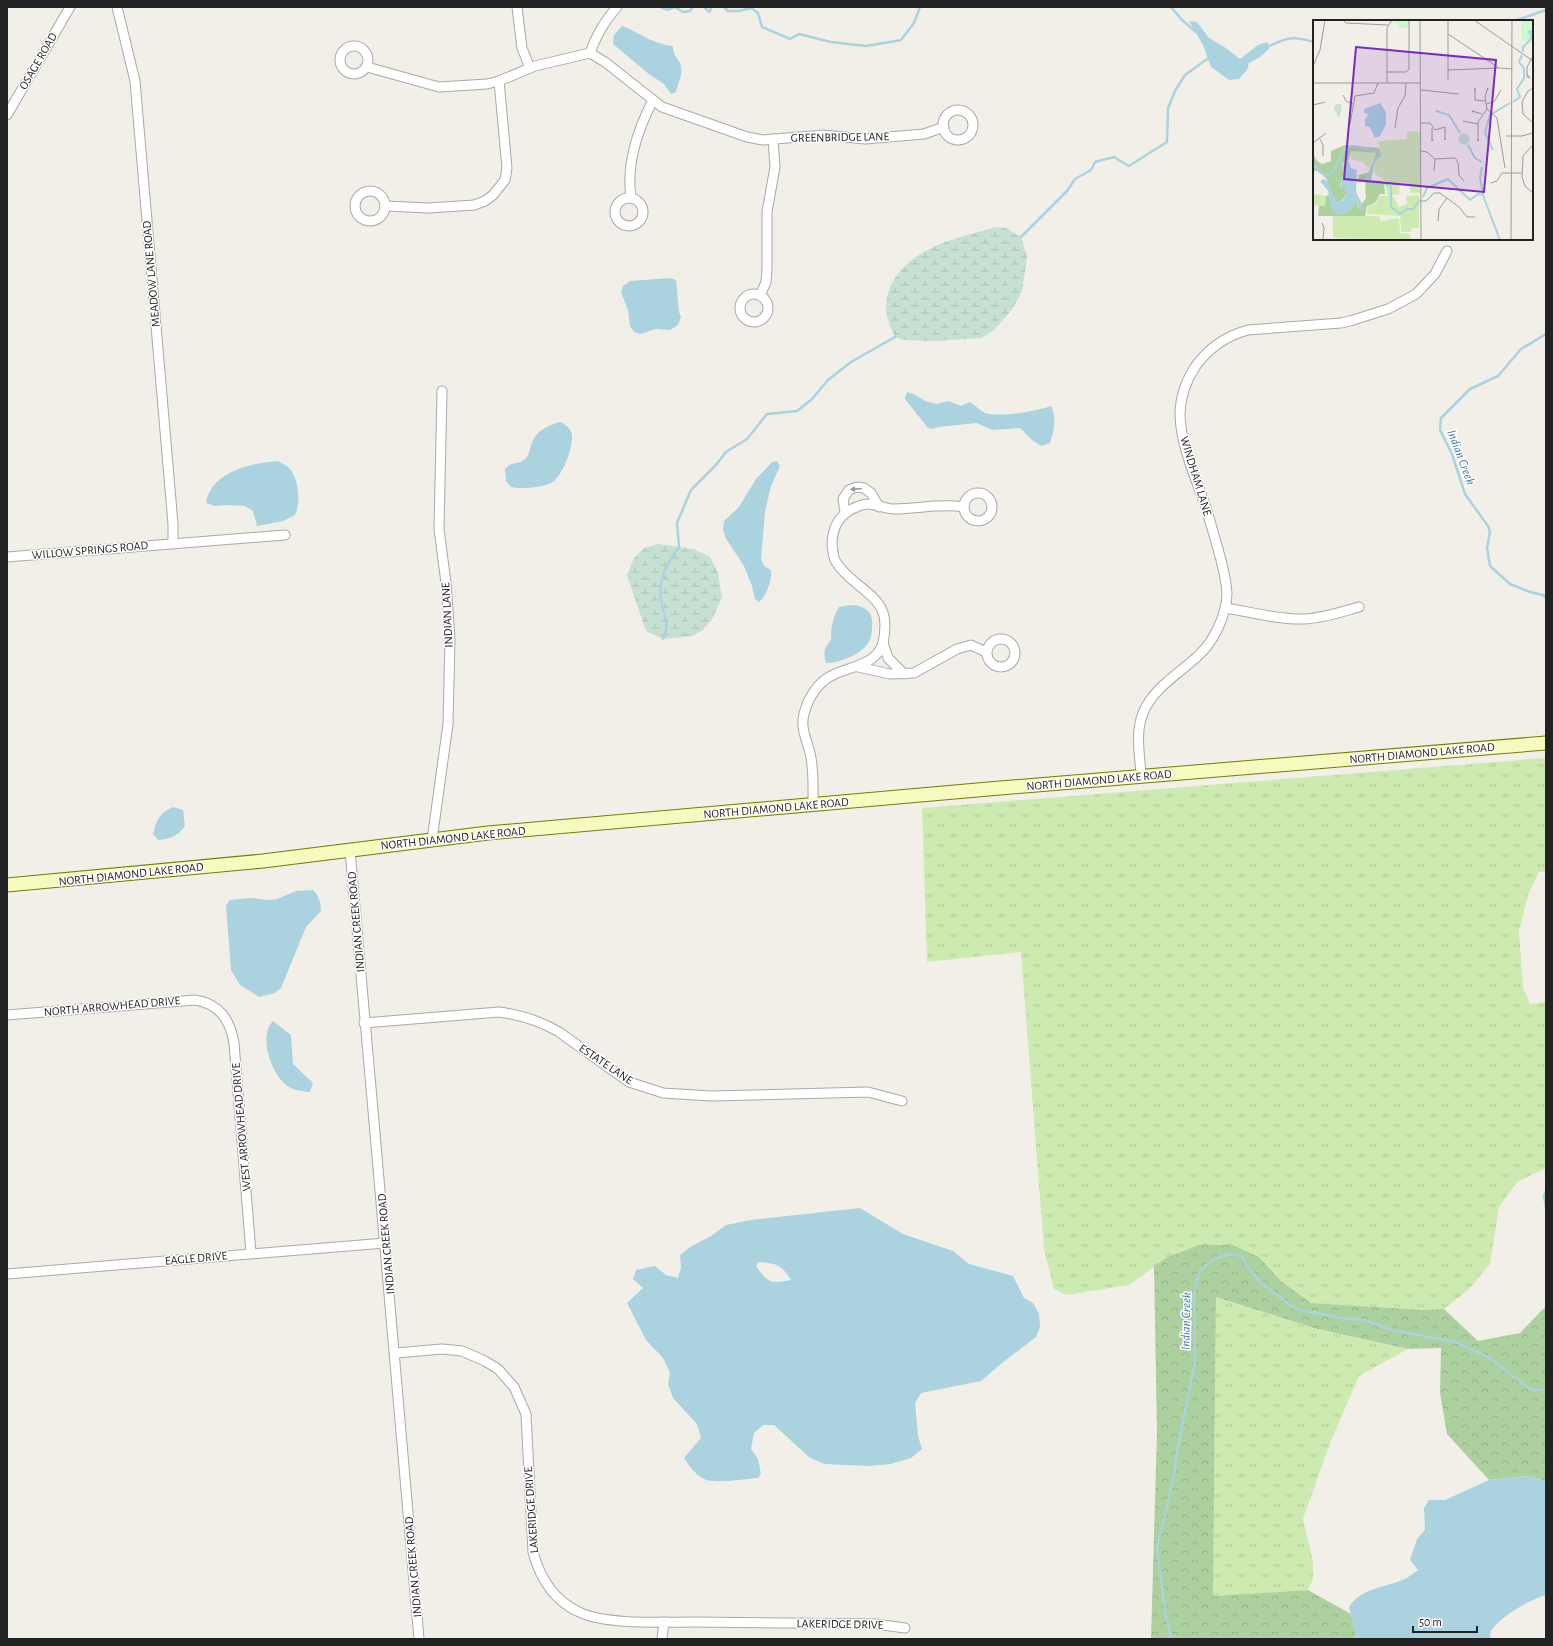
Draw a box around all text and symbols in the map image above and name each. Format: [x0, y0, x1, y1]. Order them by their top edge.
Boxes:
inset map [1313, 20, 1533, 240]
street label: OSAGE ROAD [17, 30, 59, 92]
street label: GREENBRIDGE LANE [791, 130, 890, 144]
street label: MEADOW LANE ROAD [140, 220, 162, 328]
water label: Indian Creek [1444, 428, 1477, 487]
street label: WINDHAM LANE [1178, 435, 1214, 517]
one-way arrow [850, 486, 863, 492]
street label: WILLOW SPRINGS ROAD [31, 539, 149, 561]
street label: INDIAN LANE [439, 582, 455, 648]
street label: NORTH DIAMOND LAKE ROAD [1349, 741, 1495, 765]
street label: NORTH DIAMOND LAKE ROAD [1026, 768, 1172, 792]
street label: NORTH DIAMOND LAKE ROAD [703, 796, 849, 820]
street label: NORTH DIAMOND LAKE ROAD [380, 824, 526, 852]
street label: NORTH DIAMOND LAKE ROAD [58, 860, 204, 888]
street label: INDIAN CREEK ROAD [346, 871, 366, 973]
street label: NORTH ARROWHEAD DRIVE [43, 994, 181, 1018]
street label: ESTATE LANE [577, 1042, 635, 1087]
street label: WEST ARROWHEAD DRIVE [229, 1062, 253, 1192]
street label: INDIAN CREEK ROAD [376, 1193, 396, 1295]
street label: EAGLE DRIVE [164, 1249, 228, 1267]
water label: Indian Creek [1179, 1292, 1194, 1350]
street label: LAKERIDGE DRIVE [522, 1466, 540, 1554]
street label: INDIAN CREEK ROAD [403, 1516, 423, 1618]
scale bar [1413, 1608, 1477, 1634]
text: 50 m [1419, 1616, 1442, 1628]
street label: LAKERIDGE DRIVE [796, 1617, 884, 1631]

